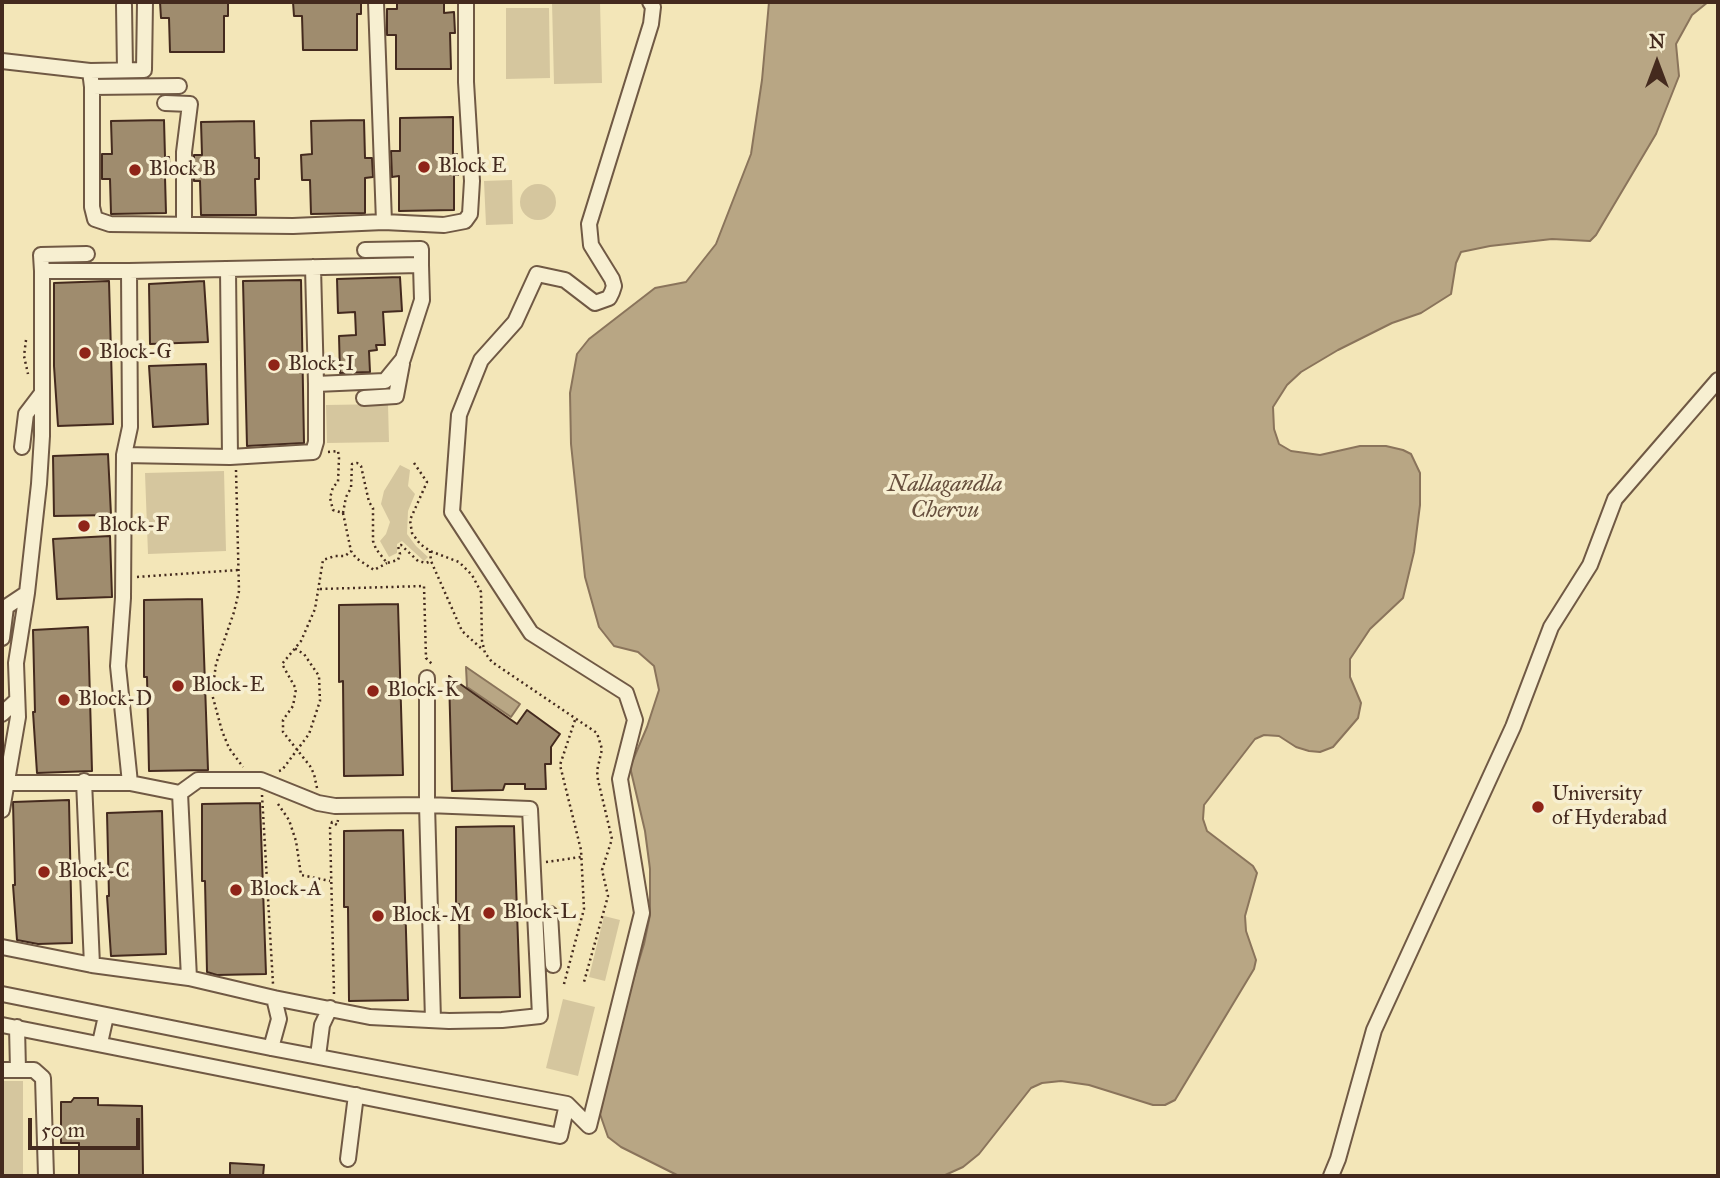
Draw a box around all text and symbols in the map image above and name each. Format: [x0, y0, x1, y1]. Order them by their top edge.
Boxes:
north arrow [1622, 28, 1692, 98]
text: N [1649, 30, 1665, 53]
place label: Block E [438, 154, 506, 180]
place label: Block B [149, 157, 216, 183]
marker: Block E [416, 159, 432, 175]
marker: Block B [127, 162, 143, 178]
place label: Block-G [99, 340, 172, 366]
marker: Block-G [77, 345, 93, 361]
place label: Block-I [288, 352, 354, 378]
marker: Block-I [266, 357, 282, 373]
water label: Nallagandla Chervu [888, 471, 1002, 525]
place label: Block-F [98, 513, 169, 539]
marker: Block-F [76, 518, 92, 534]
place label: Block-E [192, 673, 264, 699]
marker: Block-E [170, 678, 186, 694]
place label: Block-K [387, 678, 459, 704]
marker: Block-K [365, 683, 381, 699]
place label: Block-D [78, 687, 152, 713]
marker: Block-D [56, 692, 72, 708]
place label: University of Hyderabad [1552, 782, 1667, 832]
marker: University of Hyderabad [1530, 799, 1546, 815]
place label: Block-C [58, 859, 130, 885]
marker: Block-C [36, 864, 52, 880]
place label: Block-A [250, 877, 322, 903]
marker: Block-A [228, 882, 244, 898]
place label: Block-L [503, 900, 576, 926]
place label: Block-M [392, 903, 471, 929]
marker: Block-L [481, 905, 497, 921]
marker: Block-M [370, 908, 386, 924]
scale bar [32, 1104, 144, 1148]
text: 50 m [41, 1117, 85, 1143]

